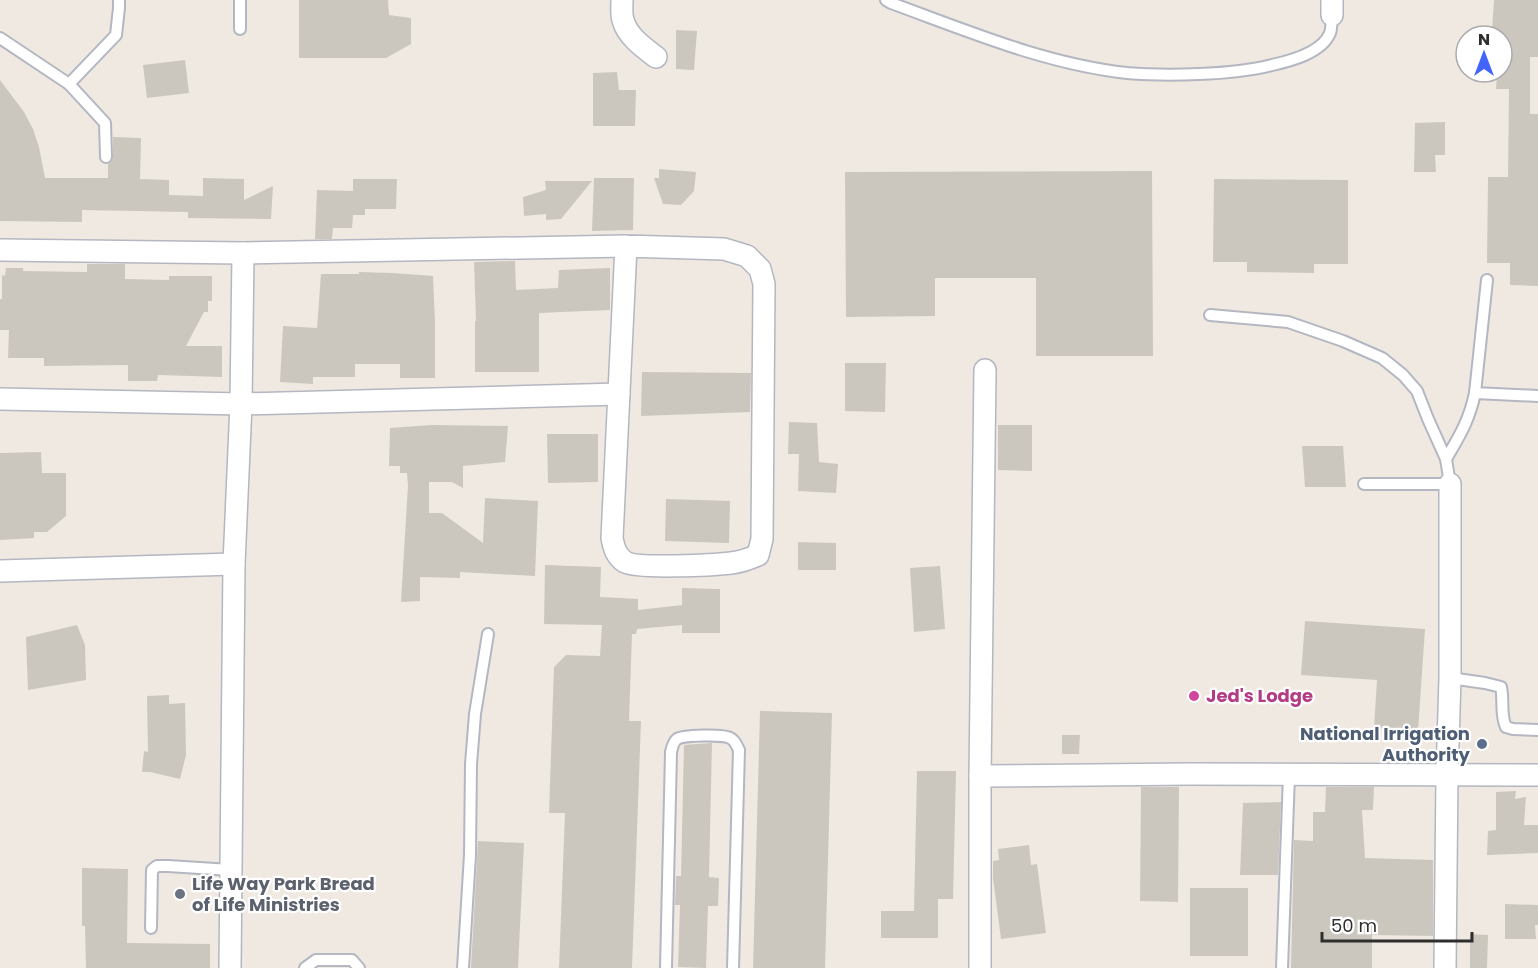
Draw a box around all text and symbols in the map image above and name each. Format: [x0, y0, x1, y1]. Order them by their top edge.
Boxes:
north arrow [1454, 24, 1514, 84]
text: N [1478, 28, 1490, 51]
place label: Jed's Lodge [1206, 683, 1313, 708]
marker: Jed's Lodge [1187, 689, 1201, 703]
place label: National Irrigation Authority [1300, 721, 1471, 767]
marker: National Irrigation Authority [1475, 737, 1489, 751]
place label: Life Way Park Bread of Life Ministries [192, 871, 375, 917]
marker: Life Way Park Bread of Life Ministries [173, 887, 187, 901]
scale bar [1322, 905, 1472, 943]
text: 50 m [1331, 913, 1377, 938]

